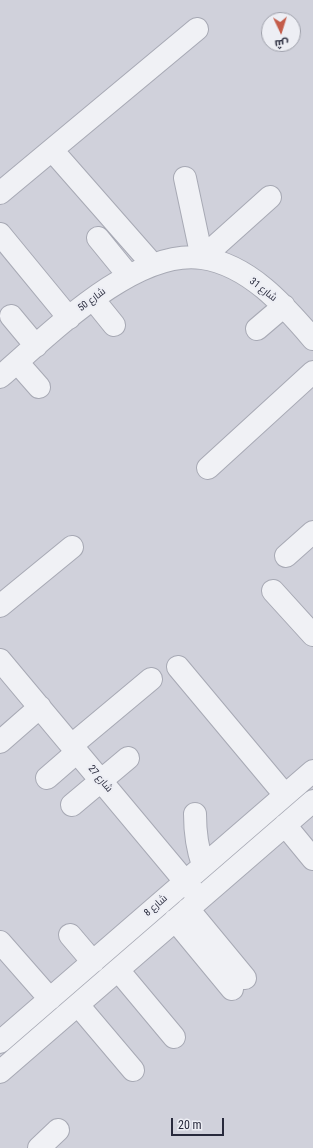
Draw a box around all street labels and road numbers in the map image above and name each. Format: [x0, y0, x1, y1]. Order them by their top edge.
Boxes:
street label: شارع 31 [247, 276, 279, 304]
street label: شارع 50 [76, 286, 108, 314]
street label: شارع 27 [85, 763, 115, 795]
street label: شارع 8 [142, 893, 170, 919]

